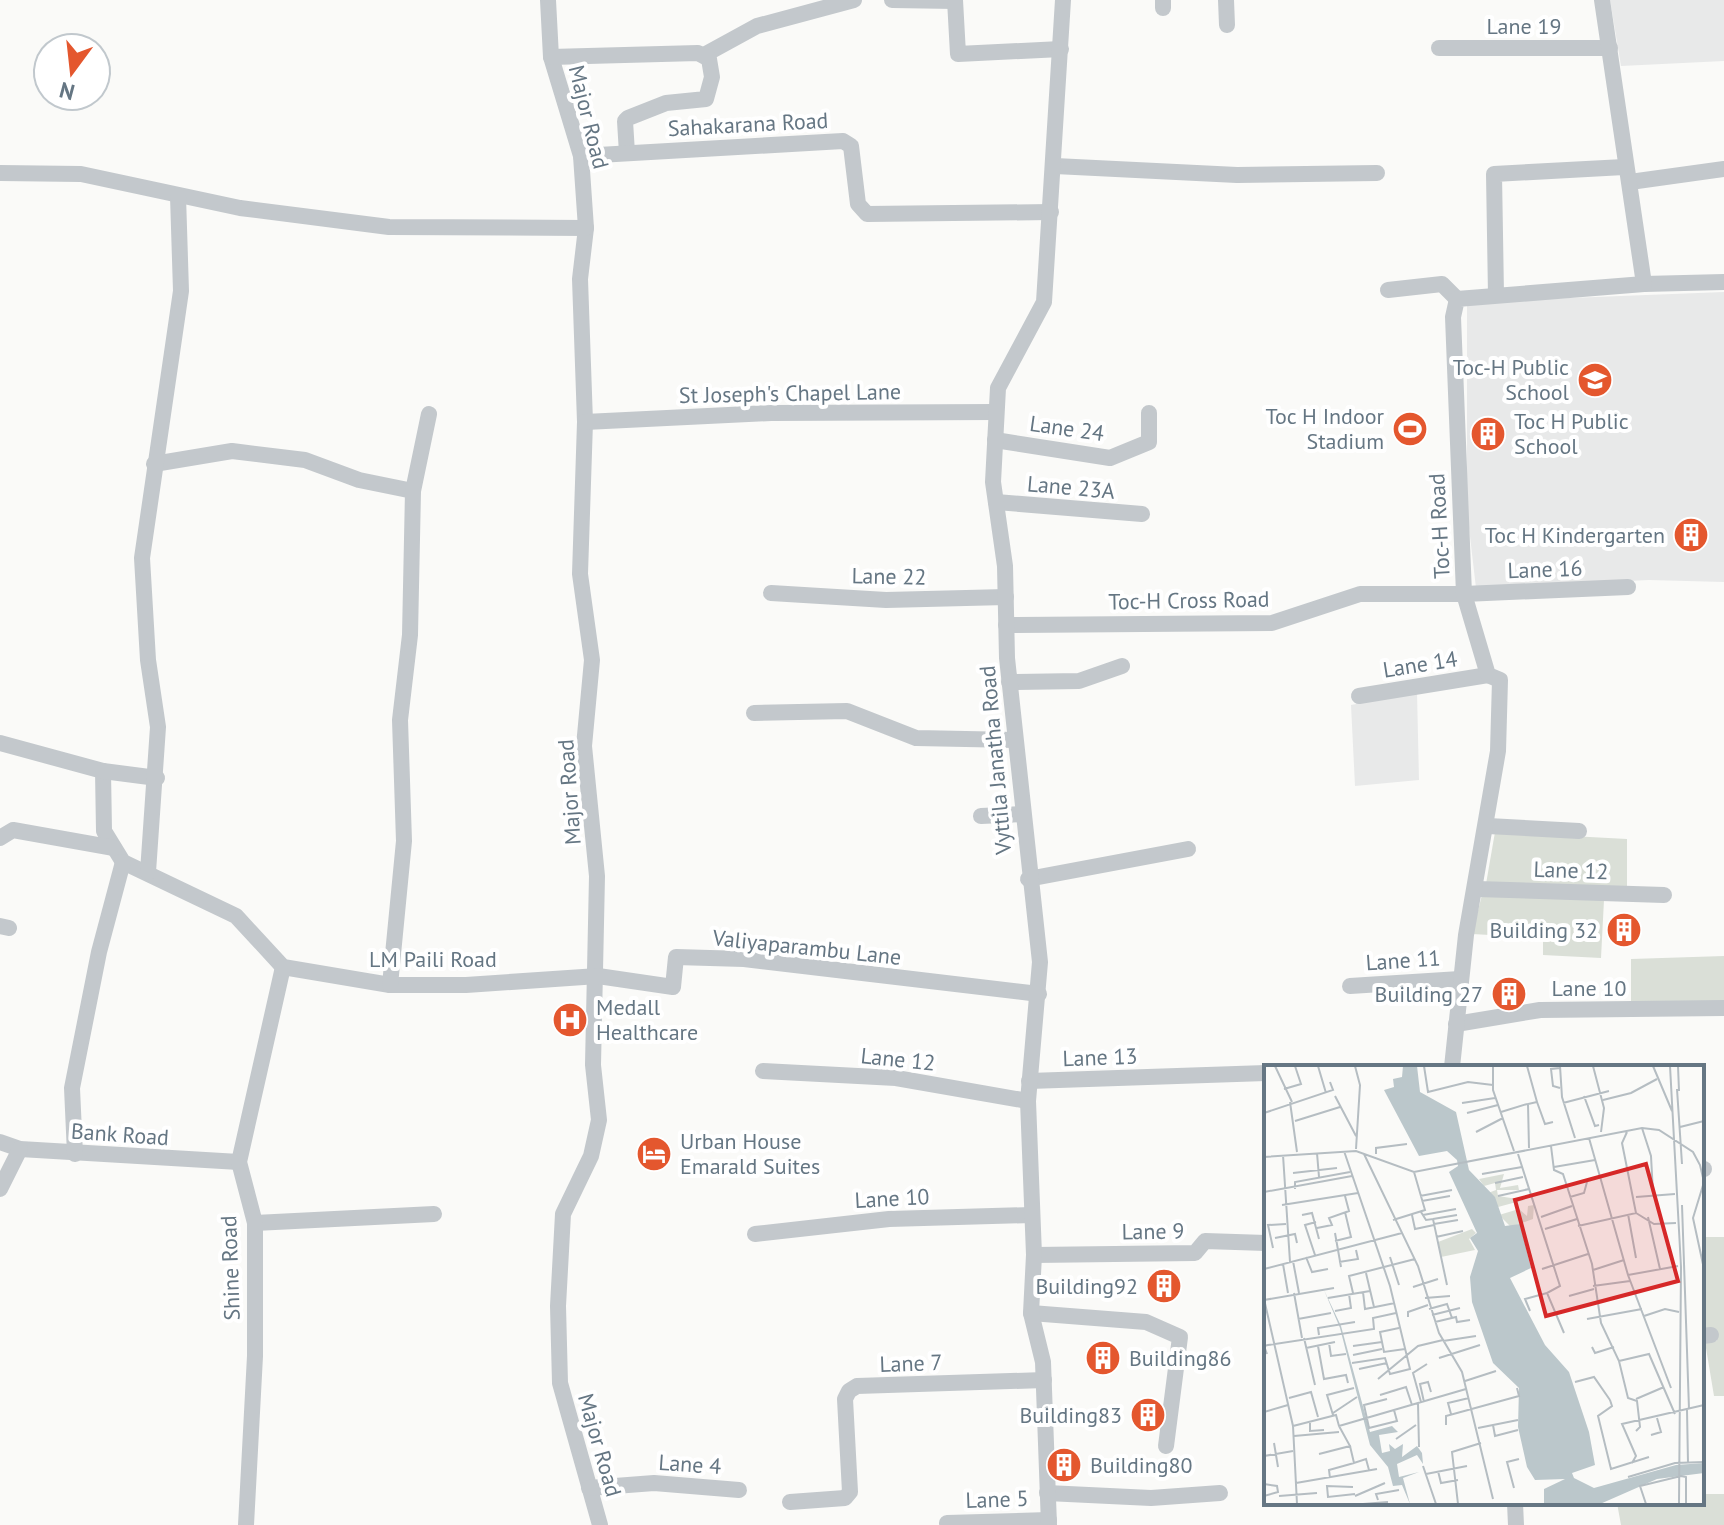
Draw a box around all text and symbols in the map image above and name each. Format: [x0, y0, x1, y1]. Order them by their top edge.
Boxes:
street label: Lane 19 [1487, 12, 1561, 40]
north arrow [32, 32, 112, 112]
street label: Major Road [563, 62, 615, 172]
text: N [56, 76, 77, 107]
street label: Sahakarana Road [667, 106, 829, 142]
place label: Toc-H Public School [1453, 353, 1570, 406]
school or university icon: Toc-H Public School [1576, 361, 1614, 399]
street label: St Joseph's Chapel Lane [679, 377, 901, 409]
place label: Toc H Indoor Stadium [1266, 402, 1385, 455]
place label: Toc H Public School [1514, 407, 1629, 460]
street label: Lane 24 [1028, 409, 1106, 447]
sports icon: Toc H Indoor Stadium [1391, 410, 1429, 448]
building icon: Toc H Public School [1469, 415, 1507, 453]
street label: Lane 23A [1026, 469, 1116, 505]
street label: Toc-H Road [1422, 473, 1456, 579]
building icon: Toc H Kindergarten [1672, 516, 1710, 554]
place label: Toc H Kindergarten [1485, 521, 1665, 549]
street label: Lane 16 [1507, 554, 1583, 584]
street label: Lane 22 [851, 561, 927, 591]
street label: Toc-H Cross Road [1108, 585, 1270, 615]
street label: Lane 14 [1381, 644, 1459, 684]
street label: Vyttila Janatha Road [973, 664, 1017, 857]
street label: Major Road [551, 738, 587, 846]
street label: Lane 12 [1533, 855, 1609, 885]
building icon: Building 32 [1605, 911, 1643, 949]
place label: Building 32 [1490, 916, 1598, 944]
street label: Valiyaparambu Lane [710, 923, 903, 971]
street label: Lane 11 [1365, 943, 1441, 977]
street label: LM Paili Road [369, 945, 497, 973]
street label: Lane 10 [1552, 974, 1626, 1002]
building icon: Building 27 [1490, 975, 1528, 1013]
place label: Building 27 [1375, 980, 1483, 1008]
place label: Medall Healthcare [596, 993, 698, 1046]
hospital icon: Medall Healthcare [551, 1001, 589, 1039]
street label: Lane 12 [859, 1041, 937, 1077]
street label: Lane 13 [1062, 1042, 1138, 1072]
inset map [1264, 1065, 1704, 1505]
street label: Bank Road [70, 1117, 170, 1151]
place label: Urban House Emarald Suites [680, 1127, 820, 1180]
hotel icon: Urban House Emarald Suites [635, 1135, 673, 1173]
street label: Lane 10 [854, 1182, 930, 1214]
street label: Shine Road [214, 1215, 246, 1321]
street label: Lane 9 [1121, 1216, 1185, 1246]
building icon: Building92 [1145, 1267, 1183, 1305]
place label: Building92 [1035, 1272, 1138, 1300]
building icon: Building86 [1084, 1339, 1122, 1377]
place label: Building86 [1129, 1344, 1232, 1372]
street label: Lane 7 [879, 1348, 943, 1378]
street label: Major Road [572, 1390, 628, 1500]
building icon: Building83 [1129, 1396, 1167, 1434]
place label: Building83 [1019, 1401, 1122, 1429]
building icon: Building80 [1045, 1446, 1083, 1484]
street label: Lane 4 [658, 1448, 722, 1480]
place label: Building80 [1090, 1451, 1193, 1479]
street label: Lane 5 [965, 1484, 1029, 1514]

